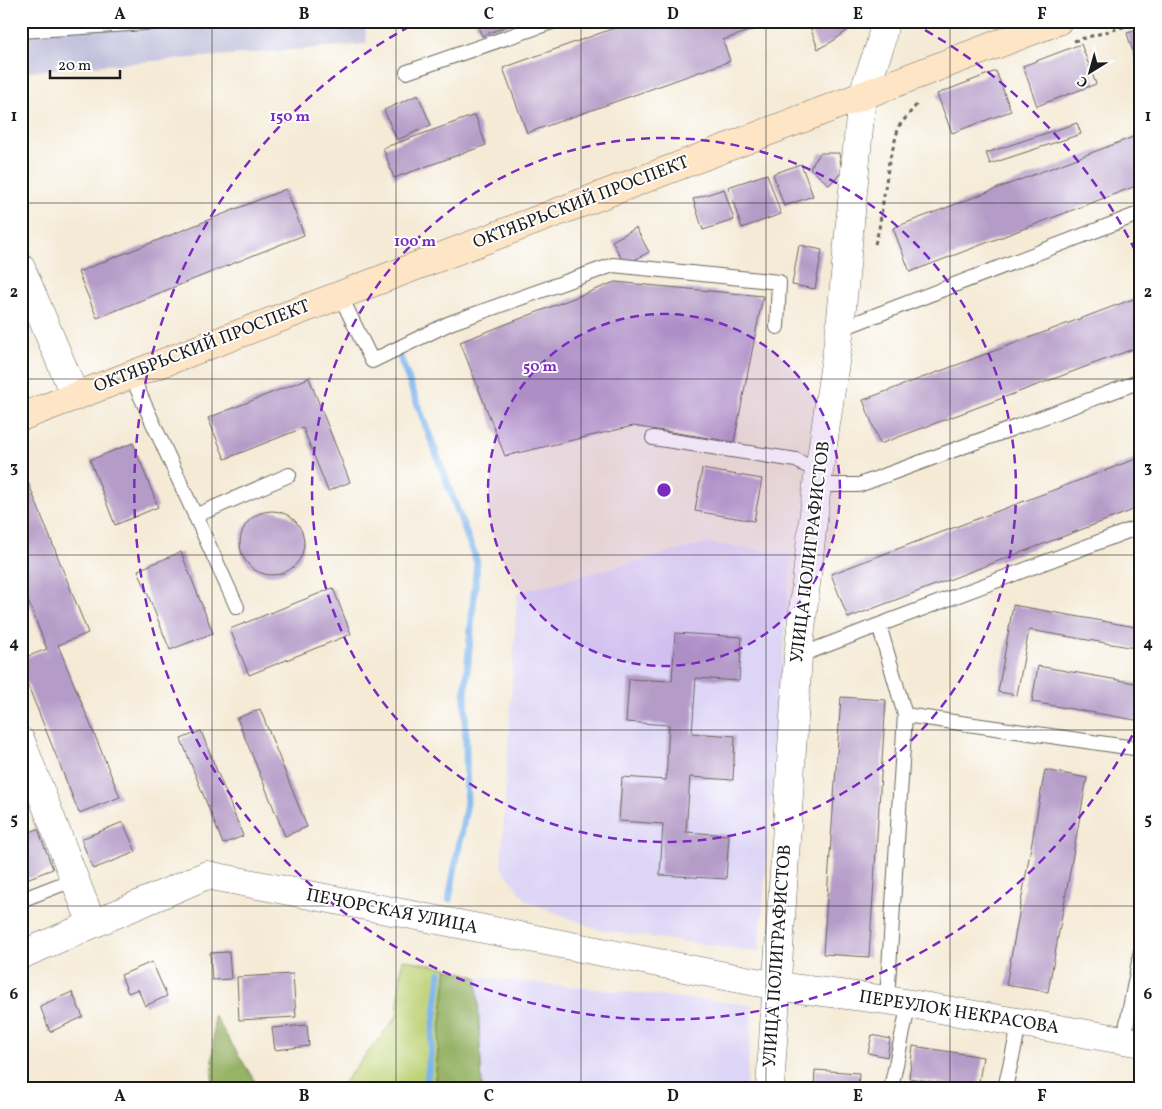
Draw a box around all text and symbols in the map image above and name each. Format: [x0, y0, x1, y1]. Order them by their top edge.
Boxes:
text: A [114, 4, 126, 26]
text: B [299, 4, 310, 26]
text: C [484, 4, 494, 26]
text: D [667, 4, 679, 26]
text: E [853, 4, 863, 26]
text: F [1037, 4, 1047, 26]
scale bar [50, 48, 120, 80]
north arrow [1064, 48, 1114, 98]
text: 20 m [58, 56, 91, 77]
text: С [1074, 71, 1092, 91]
text: 1 [11, 106, 17, 128]
text: 1 [1145, 106, 1151, 128]
text: 150 m [270, 107, 310, 128]
street label: ОКТЯБРЬСКИЙ ПРОСПЕКТ [469, 150, 693, 256]
text: 100 m [394, 232, 437, 253]
text: 2 [10, 282, 18, 304]
text: 2 [1144, 282, 1152, 304]
street label: ОКТЯБРЬСКИЙ ПРОСПЕКТ [90, 294, 314, 400]
text: 50 m [523, 357, 557, 378]
street label: УЛИЦА ПОЛИГРАФИСТОВ [785, 439, 837, 665]
text: 3 [10, 457, 18, 479]
text: 3 [1144, 457, 1152, 479]
centre of rings [655, 481, 673, 499]
text: 4 [9, 633, 19, 655]
text: 4 [1143, 633, 1153, 655]
text: 5 [10, 809, 18, 831]
text: 5 [1144, 809, 1152, 831]
street label: УЛИЦА ПОЛИГРАФИСТОВ [758, 844, 798, 1068]
street label: ПЕЧОРСКАЯ УЛИЦА [304, 883, 480, 941]
text: 6 [10, 984, 19, 1006]
text: 6 [1144, 984, 1153, 1006]
street label: ПЕРЕУЛОК НЕКРАСОВА [857, 985, 1061, 1041]
text: A [114, 1086, 126, 1108]
text: B [299, 1086, 310, 1108]
text: C [484, 1086, 494, 1108]
text: D [667, 1086, 679, 1108]
text: E [853, 1086, 863, 1108]
text: F [1037, 1086, 1047, 1108]

